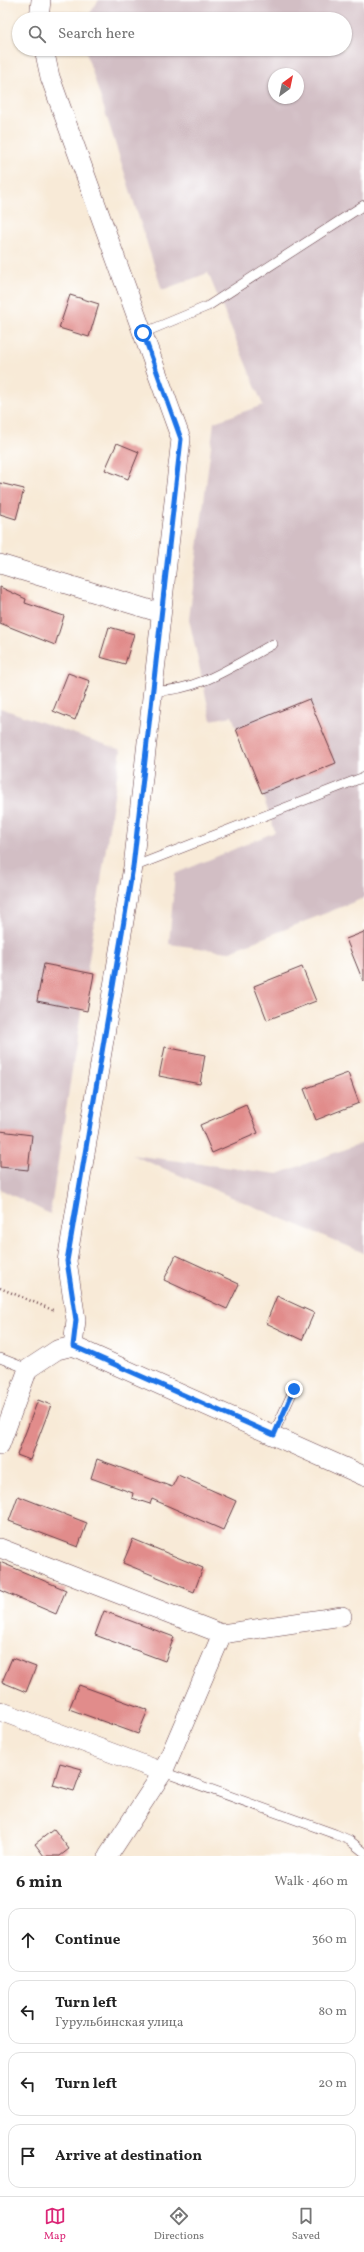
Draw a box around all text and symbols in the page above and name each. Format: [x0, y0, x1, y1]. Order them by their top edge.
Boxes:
search box [12, 12, 352, 56]
icon: search [26, 23, 48, 45]
text: Search here [58, 24, 135, 45]
north arrow [268, 68, 304, 104]
route start [134, 324, 152, 342]
route end [285, 1380, 303, 1398]
text: 6 min [16, 1871, 62, 1894]
text: Walk · 460 m [275, 1873, 348, 1891]
icon: ahead [17, 1929, 39, 1951]
text: Continue [55, 1930, 120, 1951]
text: 360 m [312, 1931, 347, 1949]
text: Turn left [55, 1993, 117, 2014]
icon: left [17, 2001, 39, 2023]
text: 80 m [318, 2003, 347, 2021]
text: Гурульбинская улица [55, 2014, 183, 2032]
icon: left [17, 2073, 39, 2095]
text: Turn left [55, 2074, 117, 2095]
text: 20 m [318, 2075, 347, 2093]
icon: arrive [17, 2145, 39, 2167]
text: Arrive at destination [55, 2146, 202, 2167]
tab: Map [44, 2205, 66, 2244]
tab: Directions [154, 2205, 204, 2244]
tab: Saved [292, 2205, 320, 2244]

